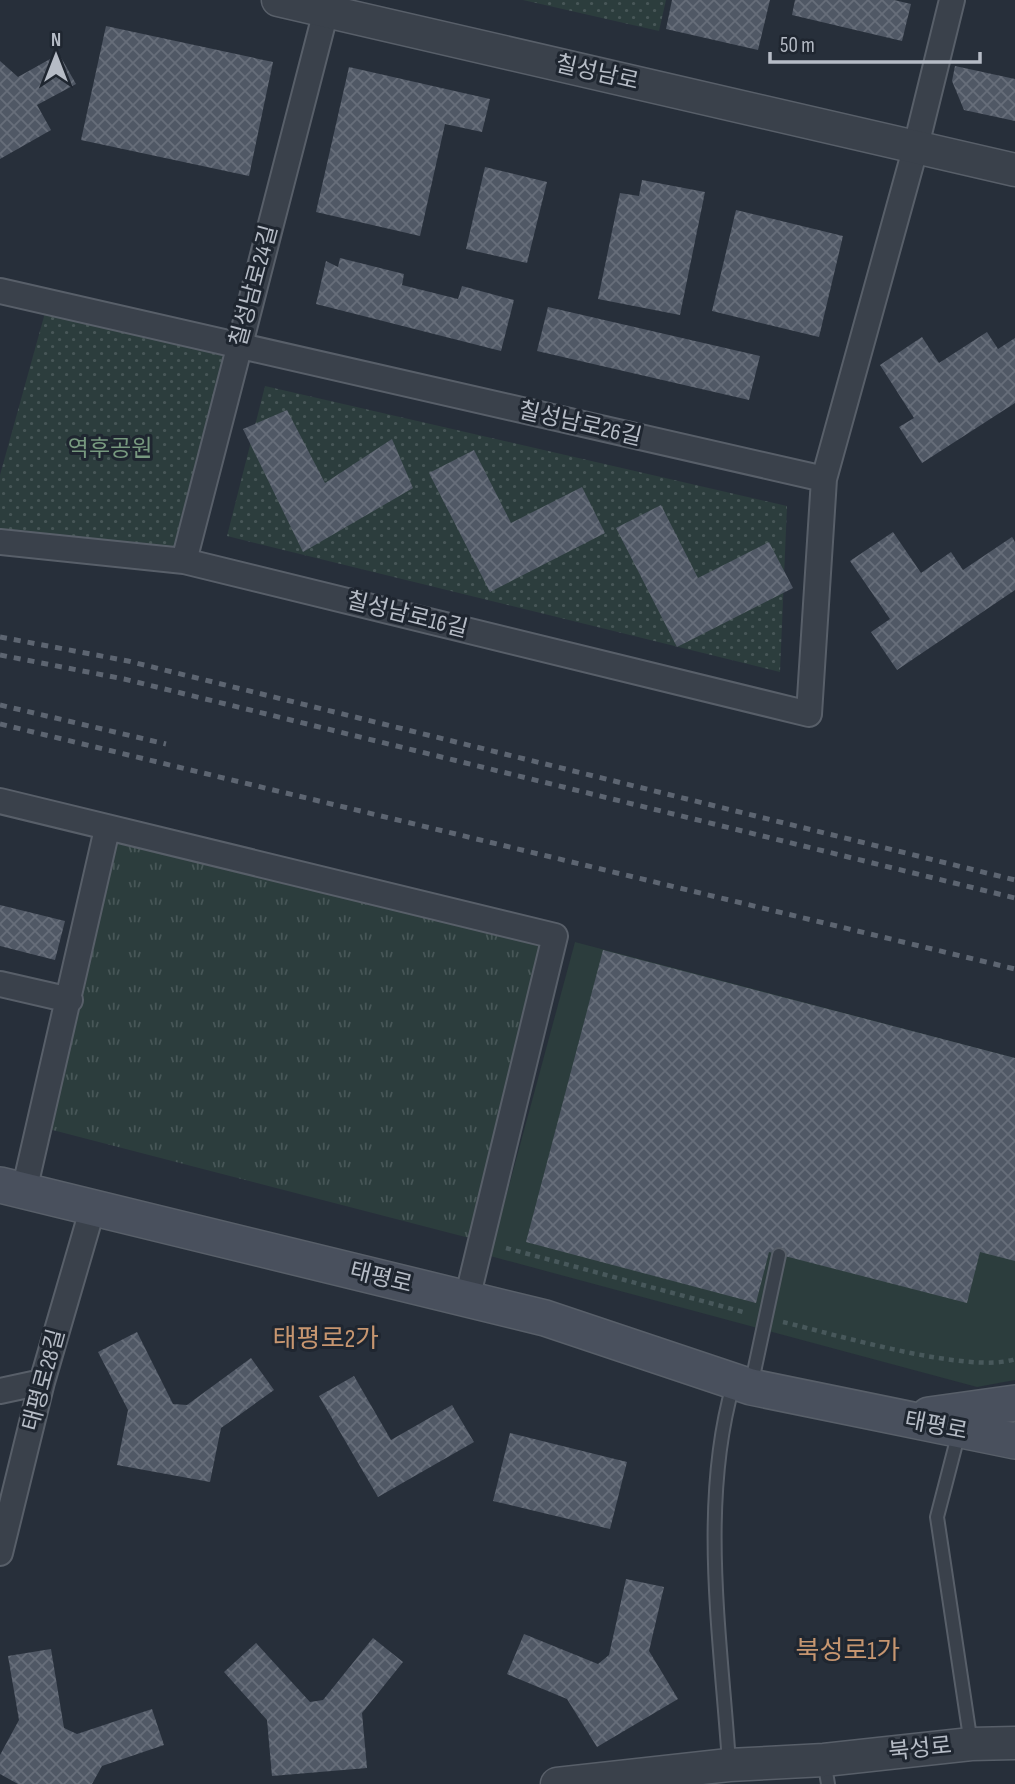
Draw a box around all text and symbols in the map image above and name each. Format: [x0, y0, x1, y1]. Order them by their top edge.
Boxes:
north arrow [21, 21, 91, 91]
scale bar [770, 21, 980, 65]
text: N [51, 29, 61, 52]
text: 50 m [780, 33, 815, 58]
street label: 칠성남로 [553, 50, 641, 96]
street label: 칠성남로24길 [224, 222, 284, 350]
street label: 칠성남로26길 [516, 396, 644, 452]
park label: 역후공원 [68, 435, 152, 463]
street label: 칠성남로16길 [343, 586, 471, 644]
street label: 태평로 [347, 1257, 415, 1299]
district label: 태평로2가 [273, 1324, 379, 1355]
street label: 태평로28길 [17, 1326, 71, 1434]
street label: 태평로 [902, 1406, 970, 1446]
district label: 북성로1가 [796, 1636, 900, 1667]
street label: 북성로 [887, 1732, 953, 1766]

